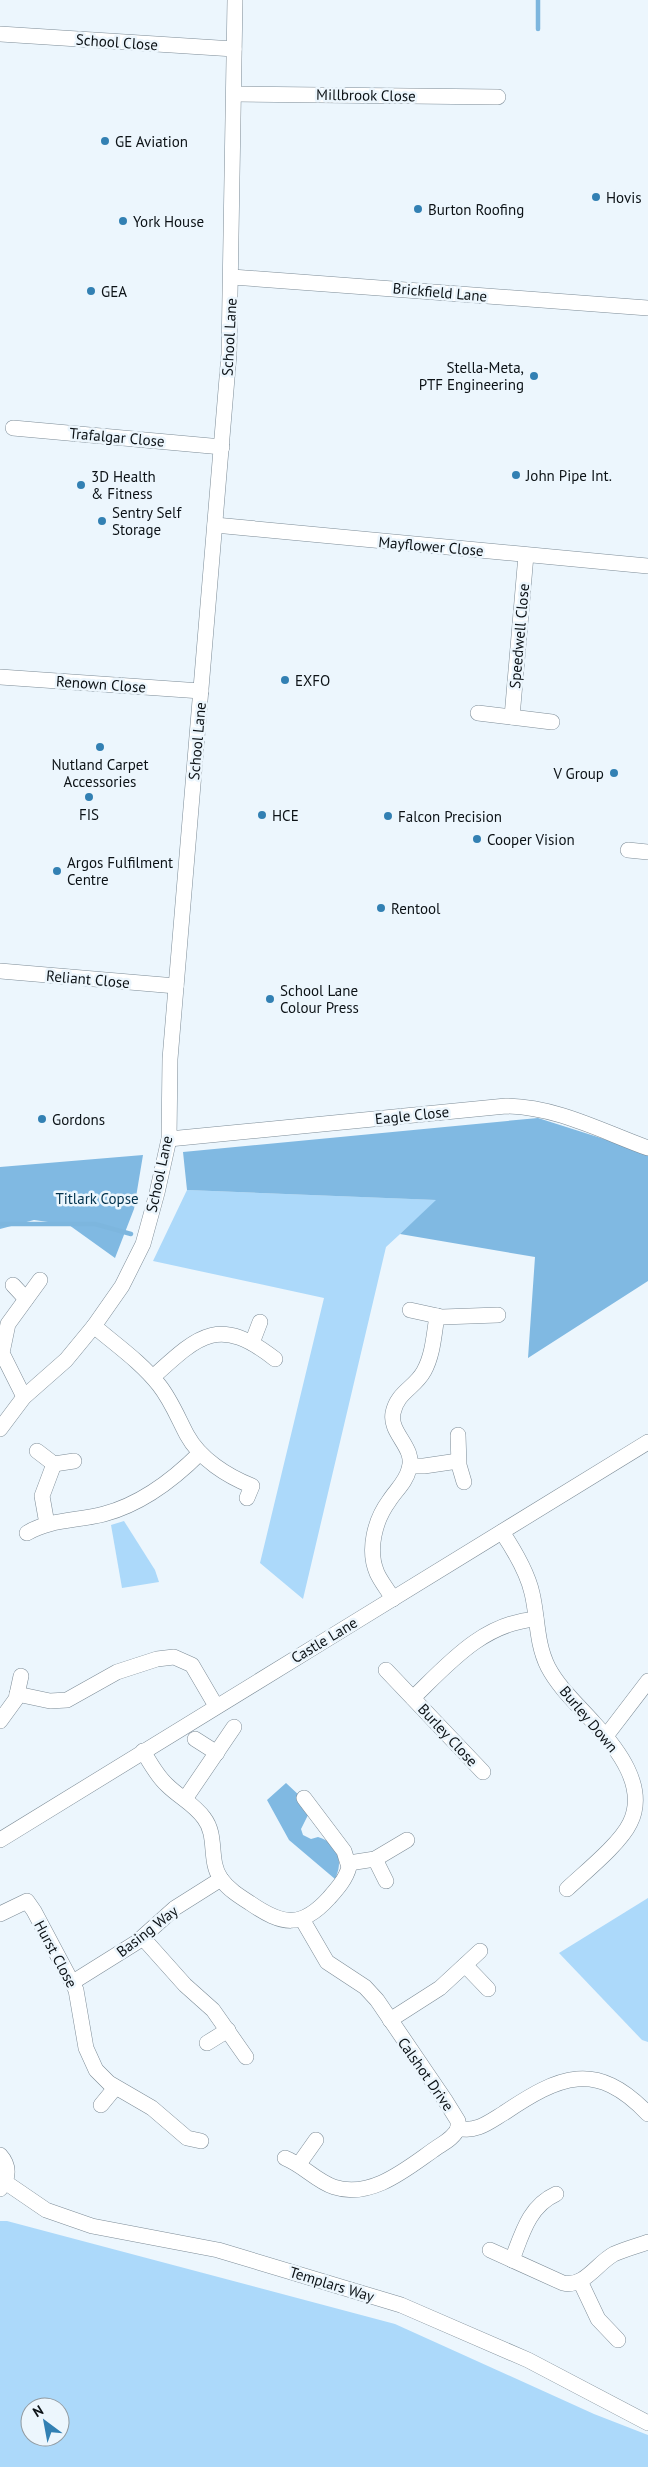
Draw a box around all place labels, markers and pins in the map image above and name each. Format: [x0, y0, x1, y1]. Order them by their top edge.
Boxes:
place label: GE Aviation [115, 132, 188, 151]
marker: GE Aviation [99, 135, 111, 147]
place label: Hovis [606, 188, 642, 207]
marker: Hovis [590, 191, 602, 203]
place label: Burton Roofing [428, 200, 524, 219]
marker: Burton Roofing [412, 203, 424, 215]
place label: York House [133, 212, 204, 231]
marker: York House [117, 215, 129, 227]
place label: GEA [101, 282, 127, 301]
marker: GEA [85, 285, 97, 297]
place label: Stella-Meta, PTF Engineering [419, 358, 524, 394]
marker: Stella-Meta, PTF Engineering [528, 370, 540, 382]
place label: John Pipe Int. [525, 466, 612, 485]
place label: 3D Health & Fitness [91, 467, 156, 503]
marker: John Pipe Int. [510, 469, 522, 481]
marker: 3D Health & Fitness [75, 479, 87, 491]
place label: Sentry Self Storage [112, 503, 182, 539]
marker: Sentry Self Storage [96, 515, 108, 527]
place label: EXFO [295, 671, 330, 690]
marker: EXFO [279, 674, 291, 686]
marker: Nutland Carpet Accessories [94, 741, 106, 753]
place label: Nutland Carpet Accessories [51, 755, 149, 791]
place label: V Group [552, 764, 604, 783]
marker: V Group [608, 767, 620, 779]
marker: FIS [83, 791, 95, 803]
place label: FIS [79, 805, 99, 824]
place label: HCE [272, 806, 299, 825]
place label: Falcon Precision [398, 807, 502, 826]
marker: HCE [256, 809, 268, 821]
marker: Falcon Precision [382, 810, 394, 822]
place label: Cooper Vision [487, 830, 575, 849]
marker: Cooper Vision [471, 833, 483, 845]
place label: Argos Fulfilment Centre [67, 853, 173, 889]
marker: Argos Fulfilment Centre [51, 865, 63, 877]
place label: Rentool [391, 899, 441, 918]
marker: Rentool [375, 902, 387, 914]
place label: School Lane Colour Press [280, 981, 359, 1017]
marker: School Lane Colour Press [264, 993, 276, 1005]
place label: Gordons [52, 1110, 105, 1129]
marker: Gordons [36, 1113, 48, 1125]

